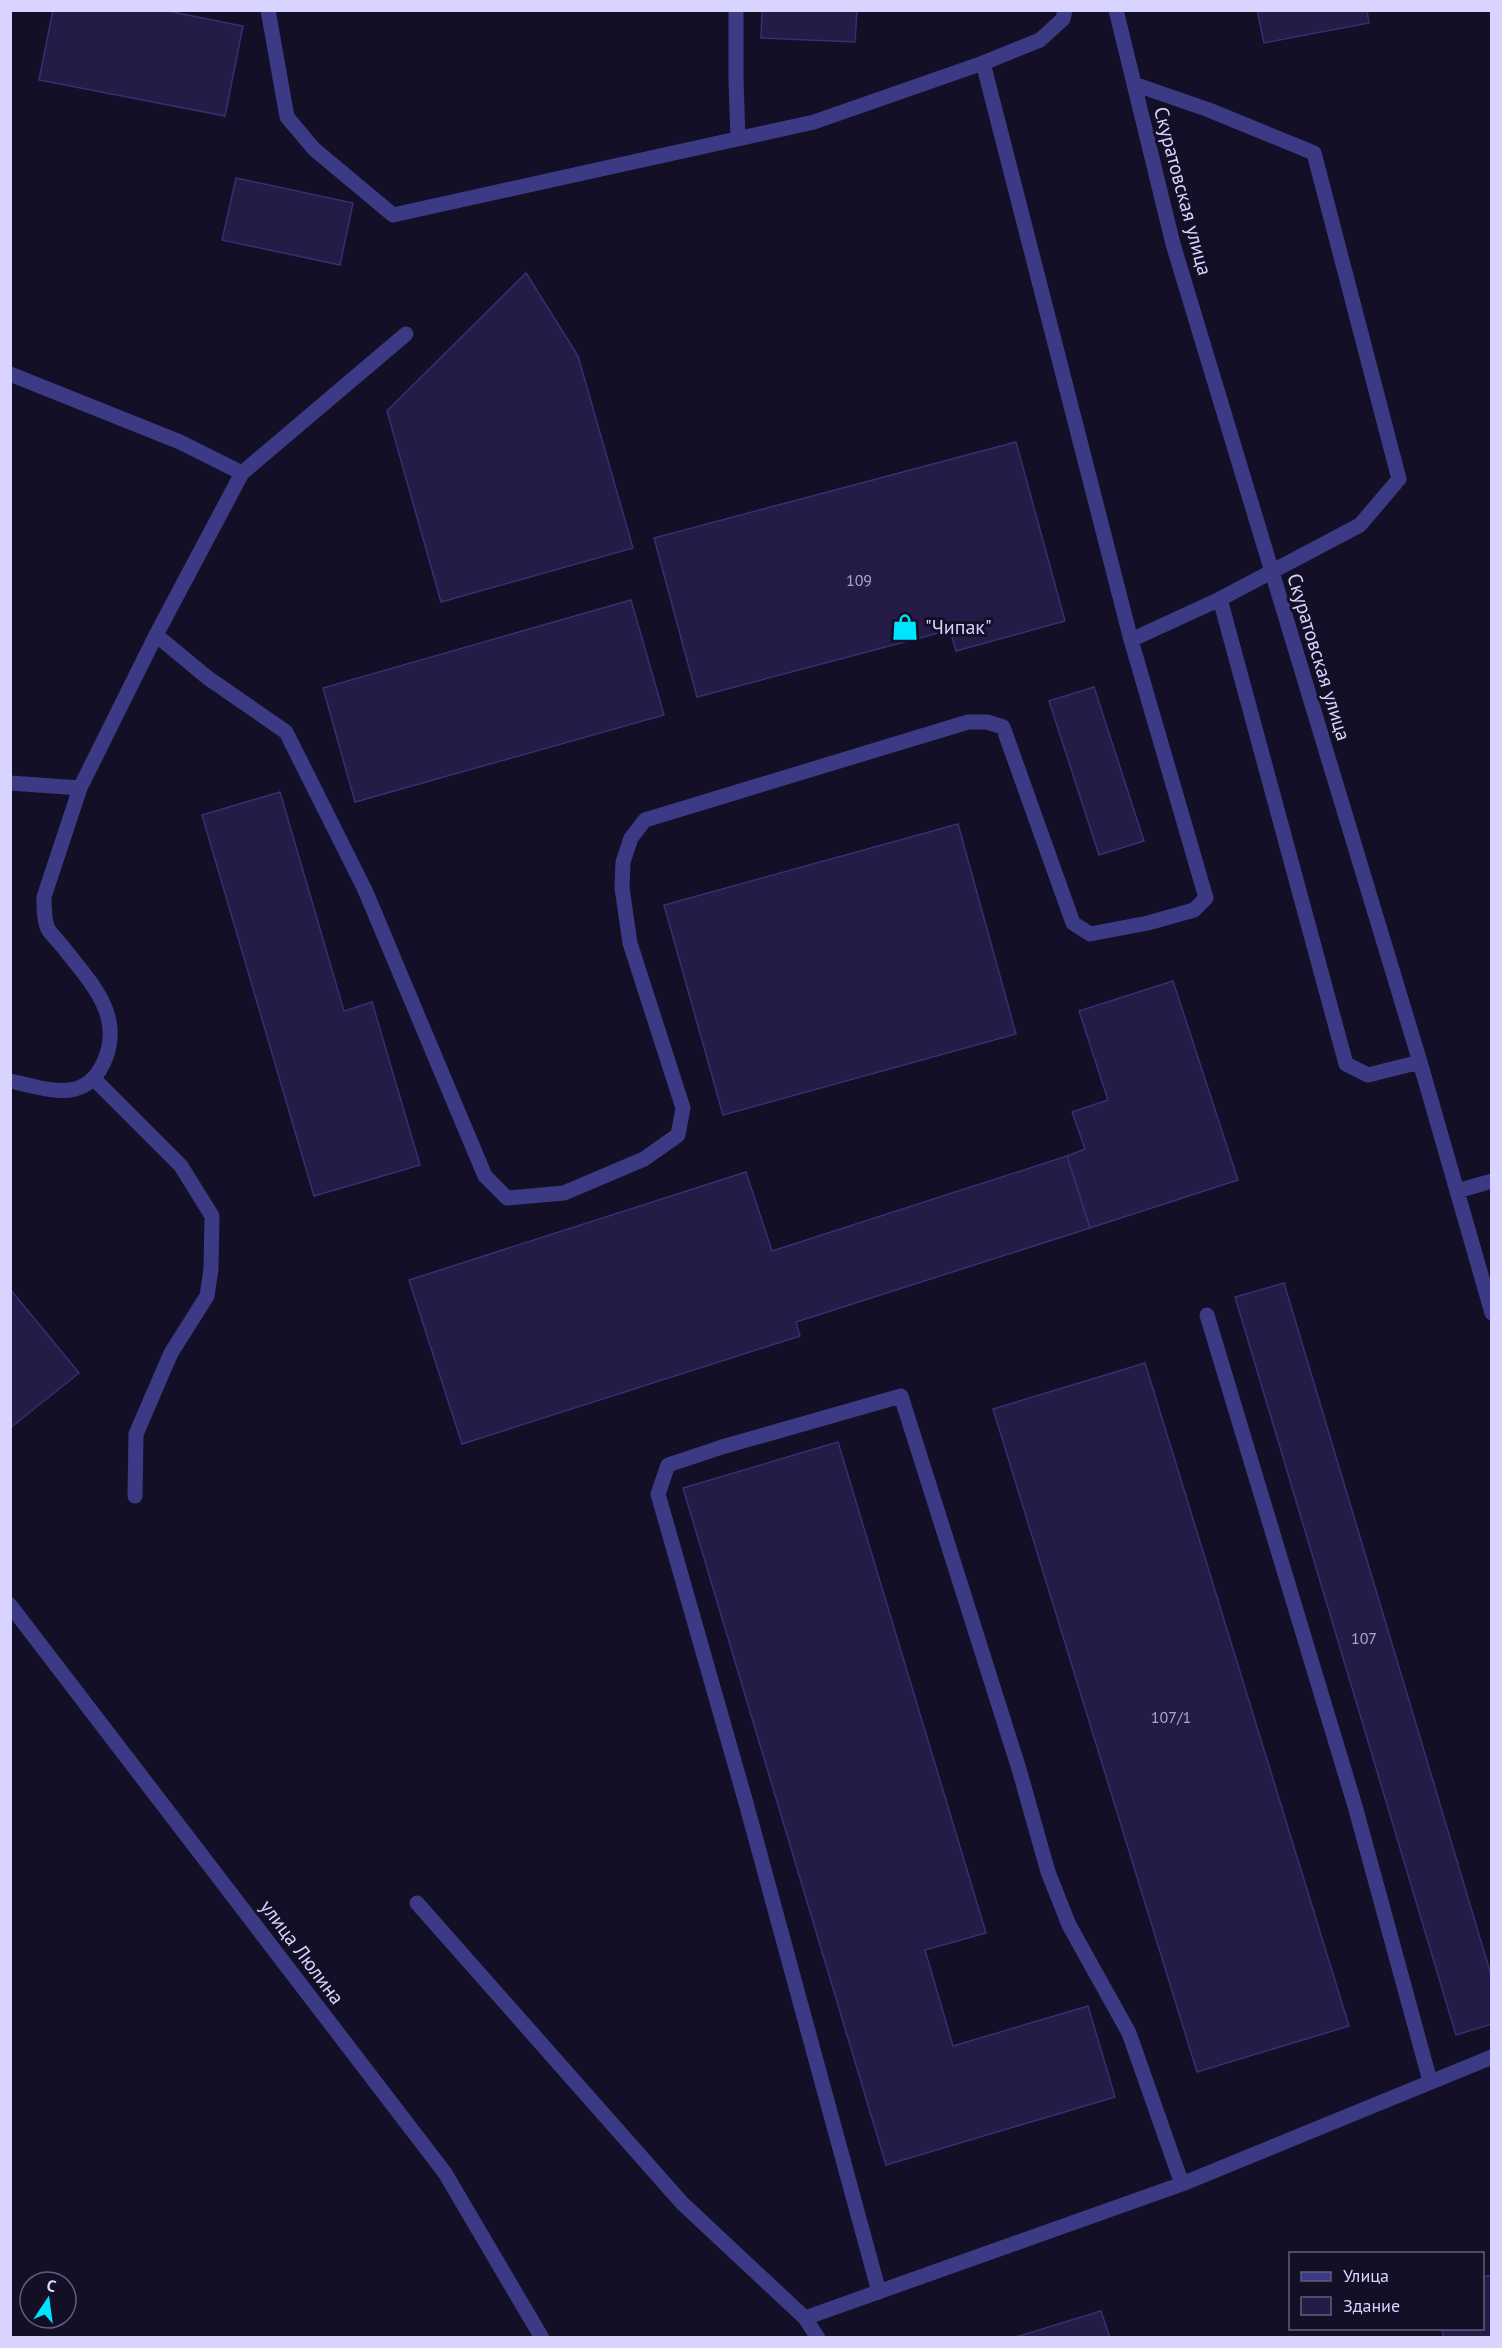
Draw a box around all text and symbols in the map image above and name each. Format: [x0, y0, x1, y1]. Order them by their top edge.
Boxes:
street label: Скуратовская улица [1148, 104, 1218, 278]
house number: 109 [846, 570, 872, 590]
street label: Скуратовская улица [1281, 570, 1357, 744]
shop icon: "Чипак" [890, 612, 920, 642]
place label: "Чипак" [925, 614, 992, 640]
house number: 107 [1351, 1628, 1377, 1648]
house number: 107/1 [1151, 1707, 1191, 1727]
street label: улица Люлина [254, 1894, 350, 2010]
legend [1289, 2252, 1484, 2330]
text: Улица [1343, 2264, 1389, 2287]
north arrow [18, 2270, 78, 2330]
text: С [45, 2275, 58, 2296]
text: Здание [1343, 2294, 1400, 2317]

